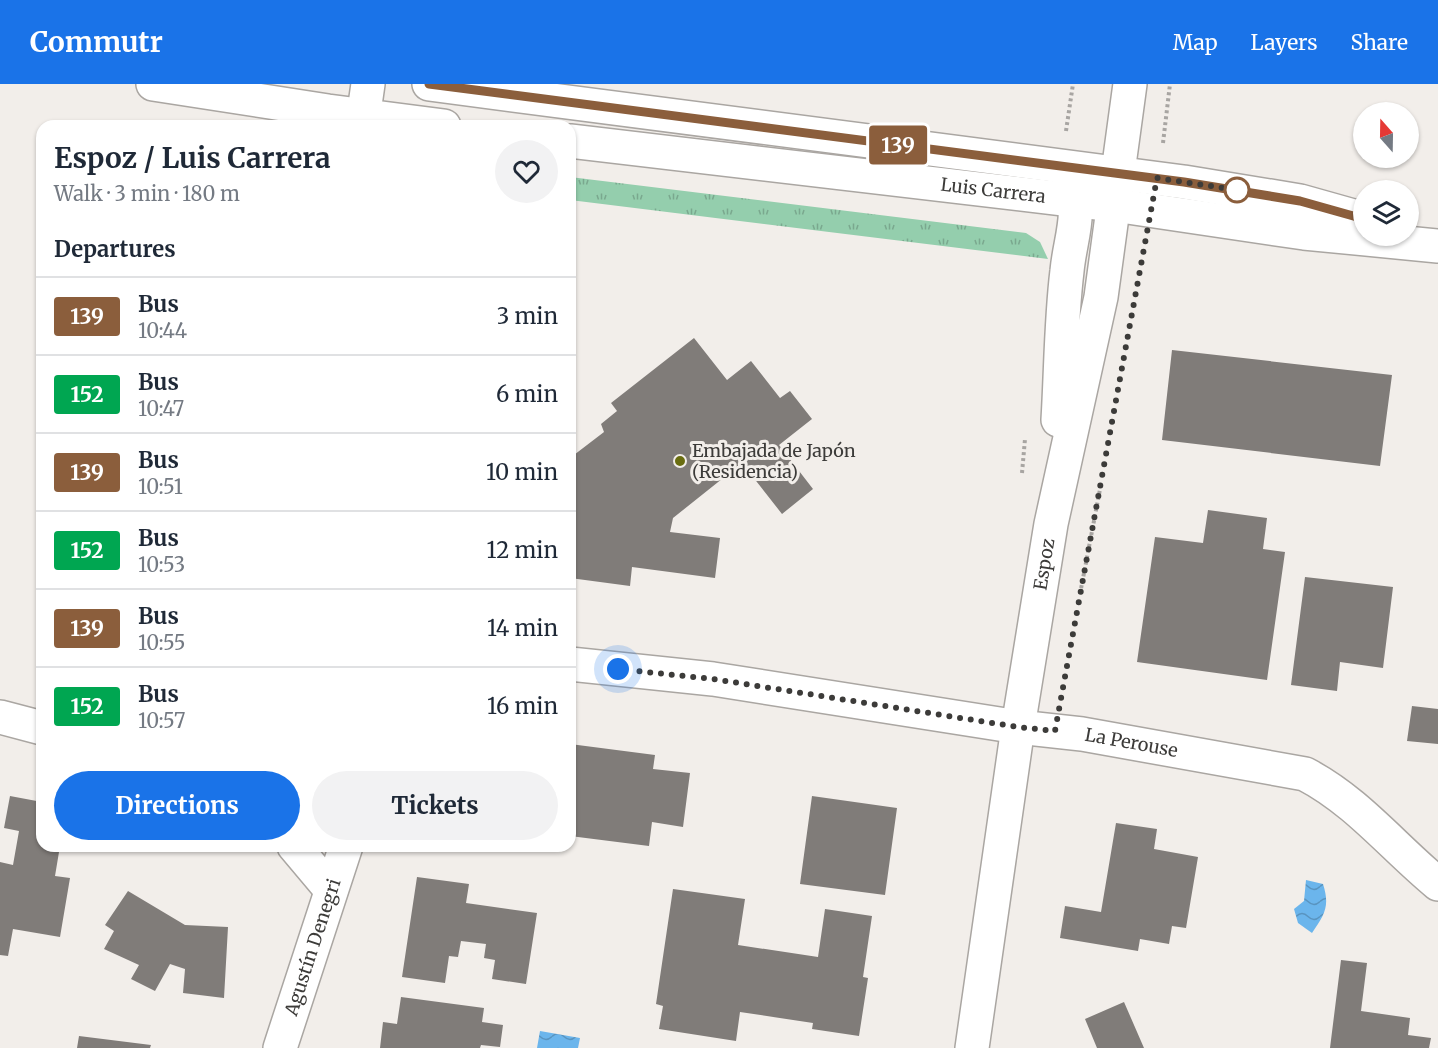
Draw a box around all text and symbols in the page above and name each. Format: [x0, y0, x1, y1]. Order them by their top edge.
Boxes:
text: Commutr [30, 24, 163, 60]
text: Map [1173, 29, 1218, 56]
text: Layers [1251, 29, 1318, 56]
text: Share [1351, 29, 1408, 56]
north arrow [1353, 102, 1419, 168]
map controls [1353, 102, 1419, 246]
line badge: 139 [864, 126, 932, 164]
text: 139 [881, 132, 915, 159]
text: Espoz / Luis Carrera [54, 140, 331, 176]
button: heart [495, 140, 558, 203]
street label: Luis Carrera [939, 173, 1047, 208]
unlabelled marker [1224, 177, 1250, 203]
button: layers [1353, 180, 1419, 246]
text: Walk · 3 min · 180 m [54, 181, 240, 206]
text: Departures [54, 235, 176, 263]
text: Bus [138, 290, 179, 318]
text: 3 min [497, 302, 558, 330]
text: 139 [70, 303, 104, 330]
text: 10:44 [138, 318, 187, 343]
text: Bus [138, 368, 179, 396]
text: 6 min [496, 380, 558, 408]
text: 152 [70, 381, 104, 408]
text: 10:47 [138, 396, 184, 421]
place label: Embajada de Japón (Residencia) [692, 439, 856, 483]
text: Bus [138, 446, 179, 474]
marker: Embajada de Japón (Residencia) [673, 454, 687, 468]
text: 10 min [486, 458, 558, 486]
text: 139 [70, 459, 104, 486]
text: 10:51 [138, 474, 183, 499]
text: Bus [138, 524, 179, 552]
text: 12 min [487, 536, 558, 564]
text: 152 [70, 537, 104, 564]
street label: Espoz [1028, 537, 1059, 592]
text: 10:53 [138, 552, 185, 577]
text: Bus [138, 602, 179, 630]
text: 14 min [487, 614, 558, 642]
text: 139 [70, 615, 104, 642]
text: 10:55 [138, 630, 185, 655]
your location [603, 654, 633, 684]
text: Bus [138, 680, 179, 708]
text: 16 min [487, 692, 558, 720]
text: 152 [70, 693, 104, 720]
text: 10:57 [138, 708, 185, 733]
street label: La Perouse [1083, 723, 1180, 762]
button: Directions [54, 771, 300, 840]
button: Tickets [312, 771, 558, 840]
street label: Agustín Denegri [279, 876, 346, 1019]

